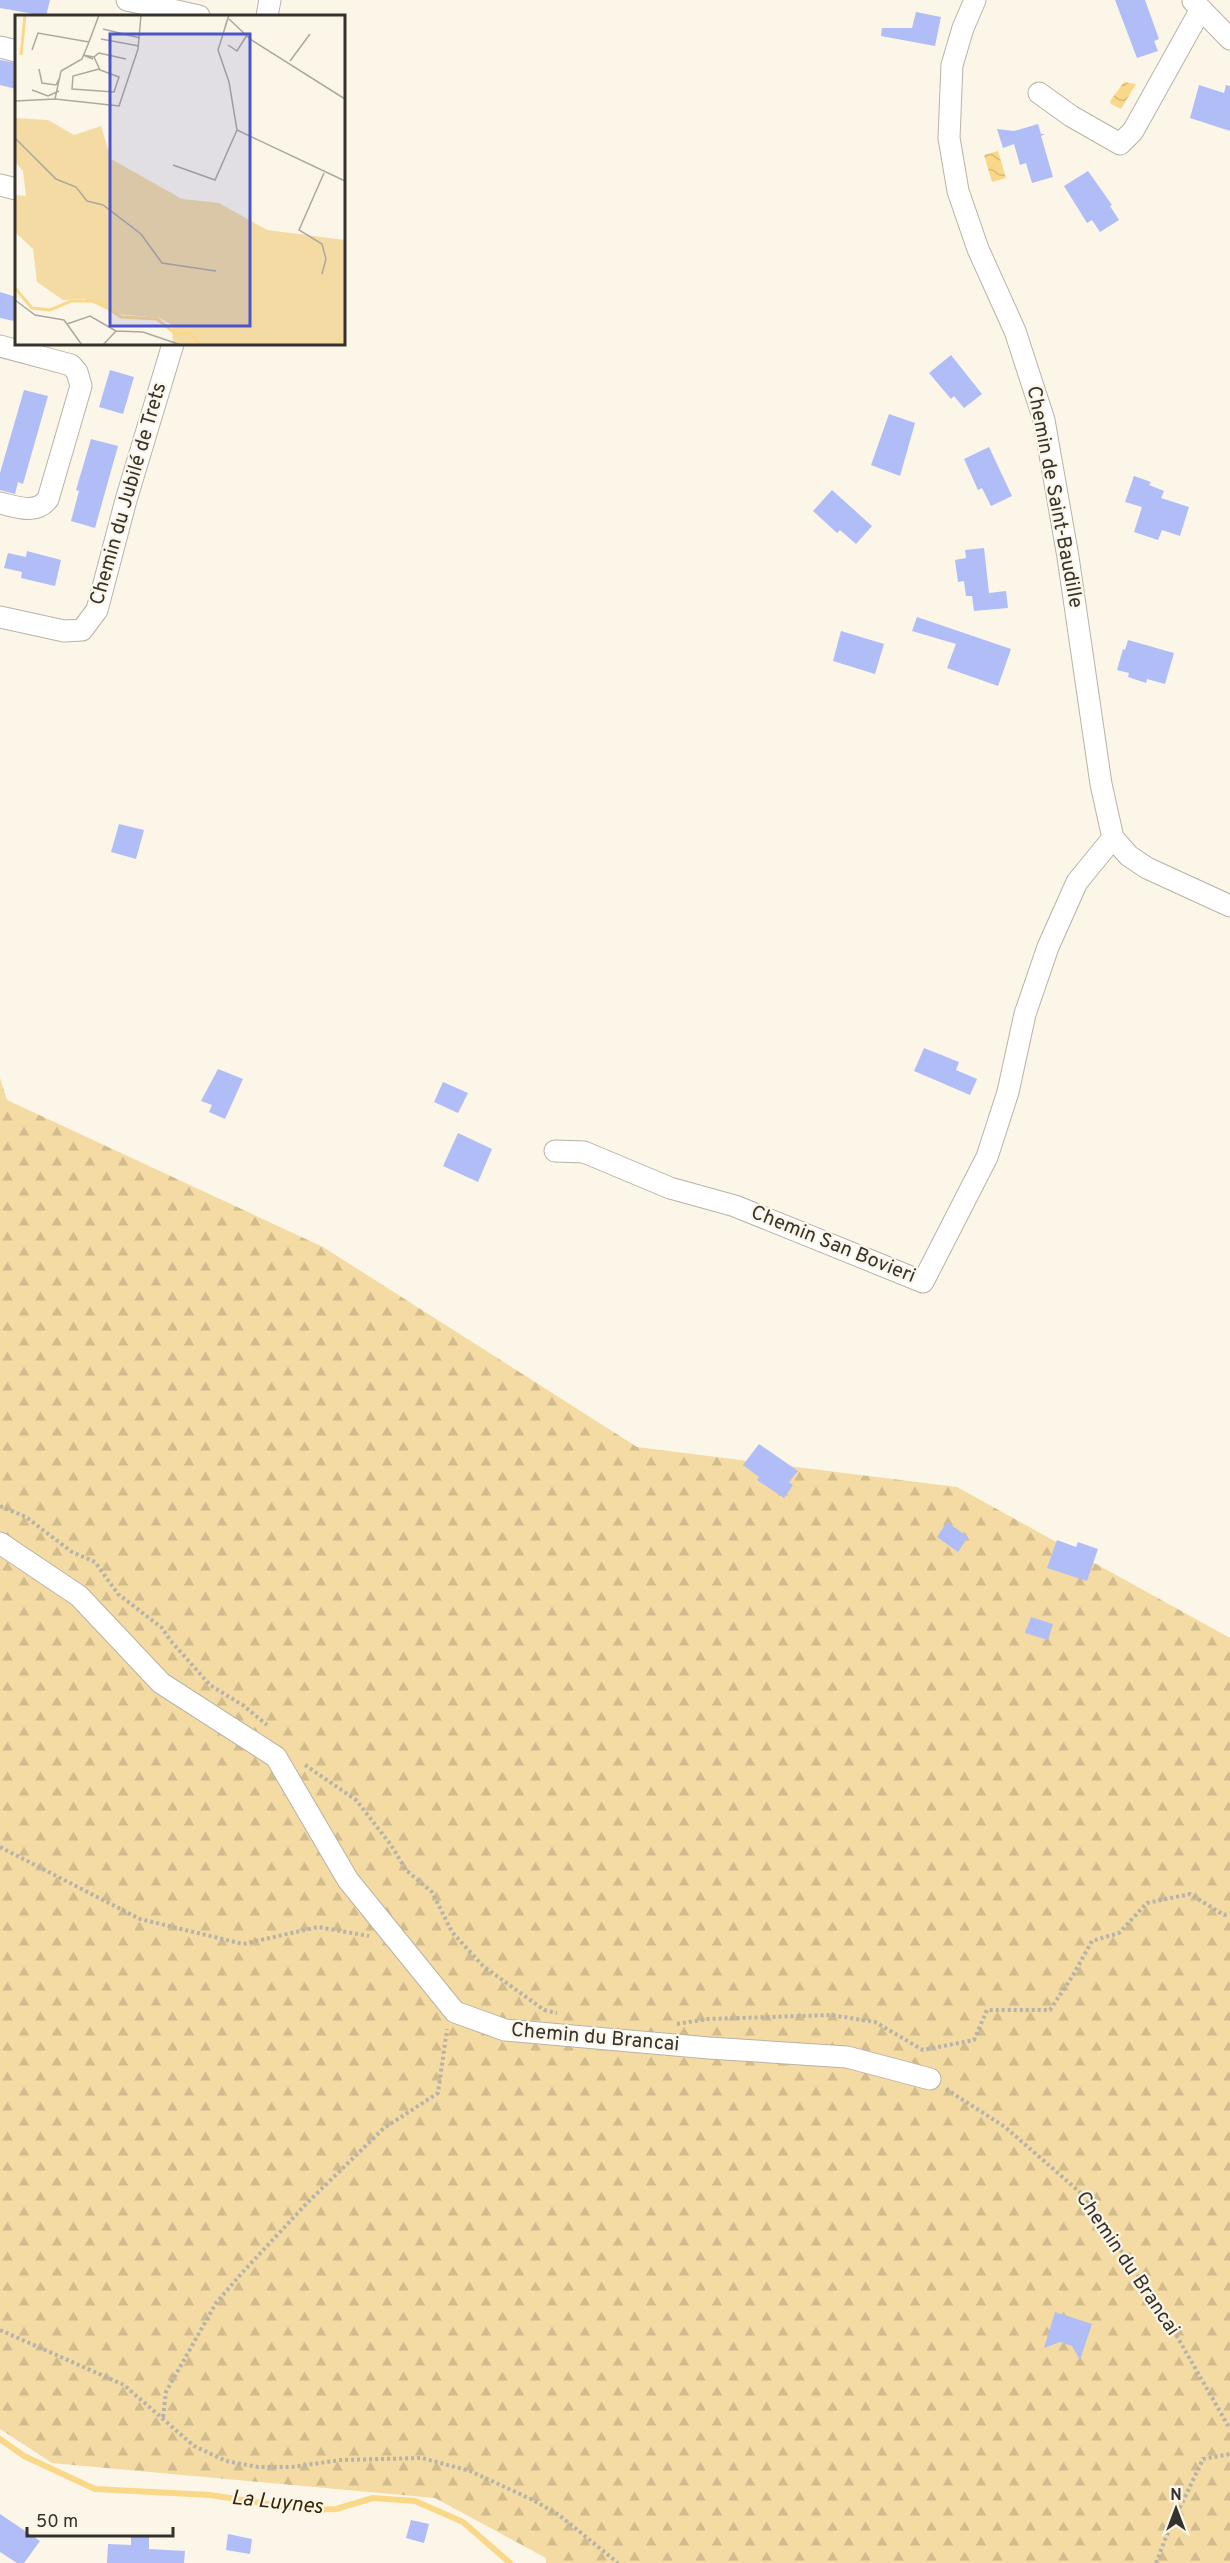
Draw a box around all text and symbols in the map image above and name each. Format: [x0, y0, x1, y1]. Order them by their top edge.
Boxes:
inset map [15, 15, 345, 345]
street label: Chemin du Jubilé de Trets [85, 380, 173, 608]
street label: Chemin de Saint-Baudille [1020, 384, 1088, 610]
street label: Chemin San Bovieri [747, 1200, 919, 1290]
street label: Chemin du Brancai [510, 2018, 680, 2058]
street label: Chemin du Brancai [1069, 2187, 1185, 2341]
north arrow [1146, 2479, 1206, 2539]
water label: La Luynes [230, 2485, 325, 2521]
text: N [1170, 2486, 1182, 2506]
scale bar [27, 2500, 172, 2538]
text: 50 m [36, 2511, 78, 2534]

